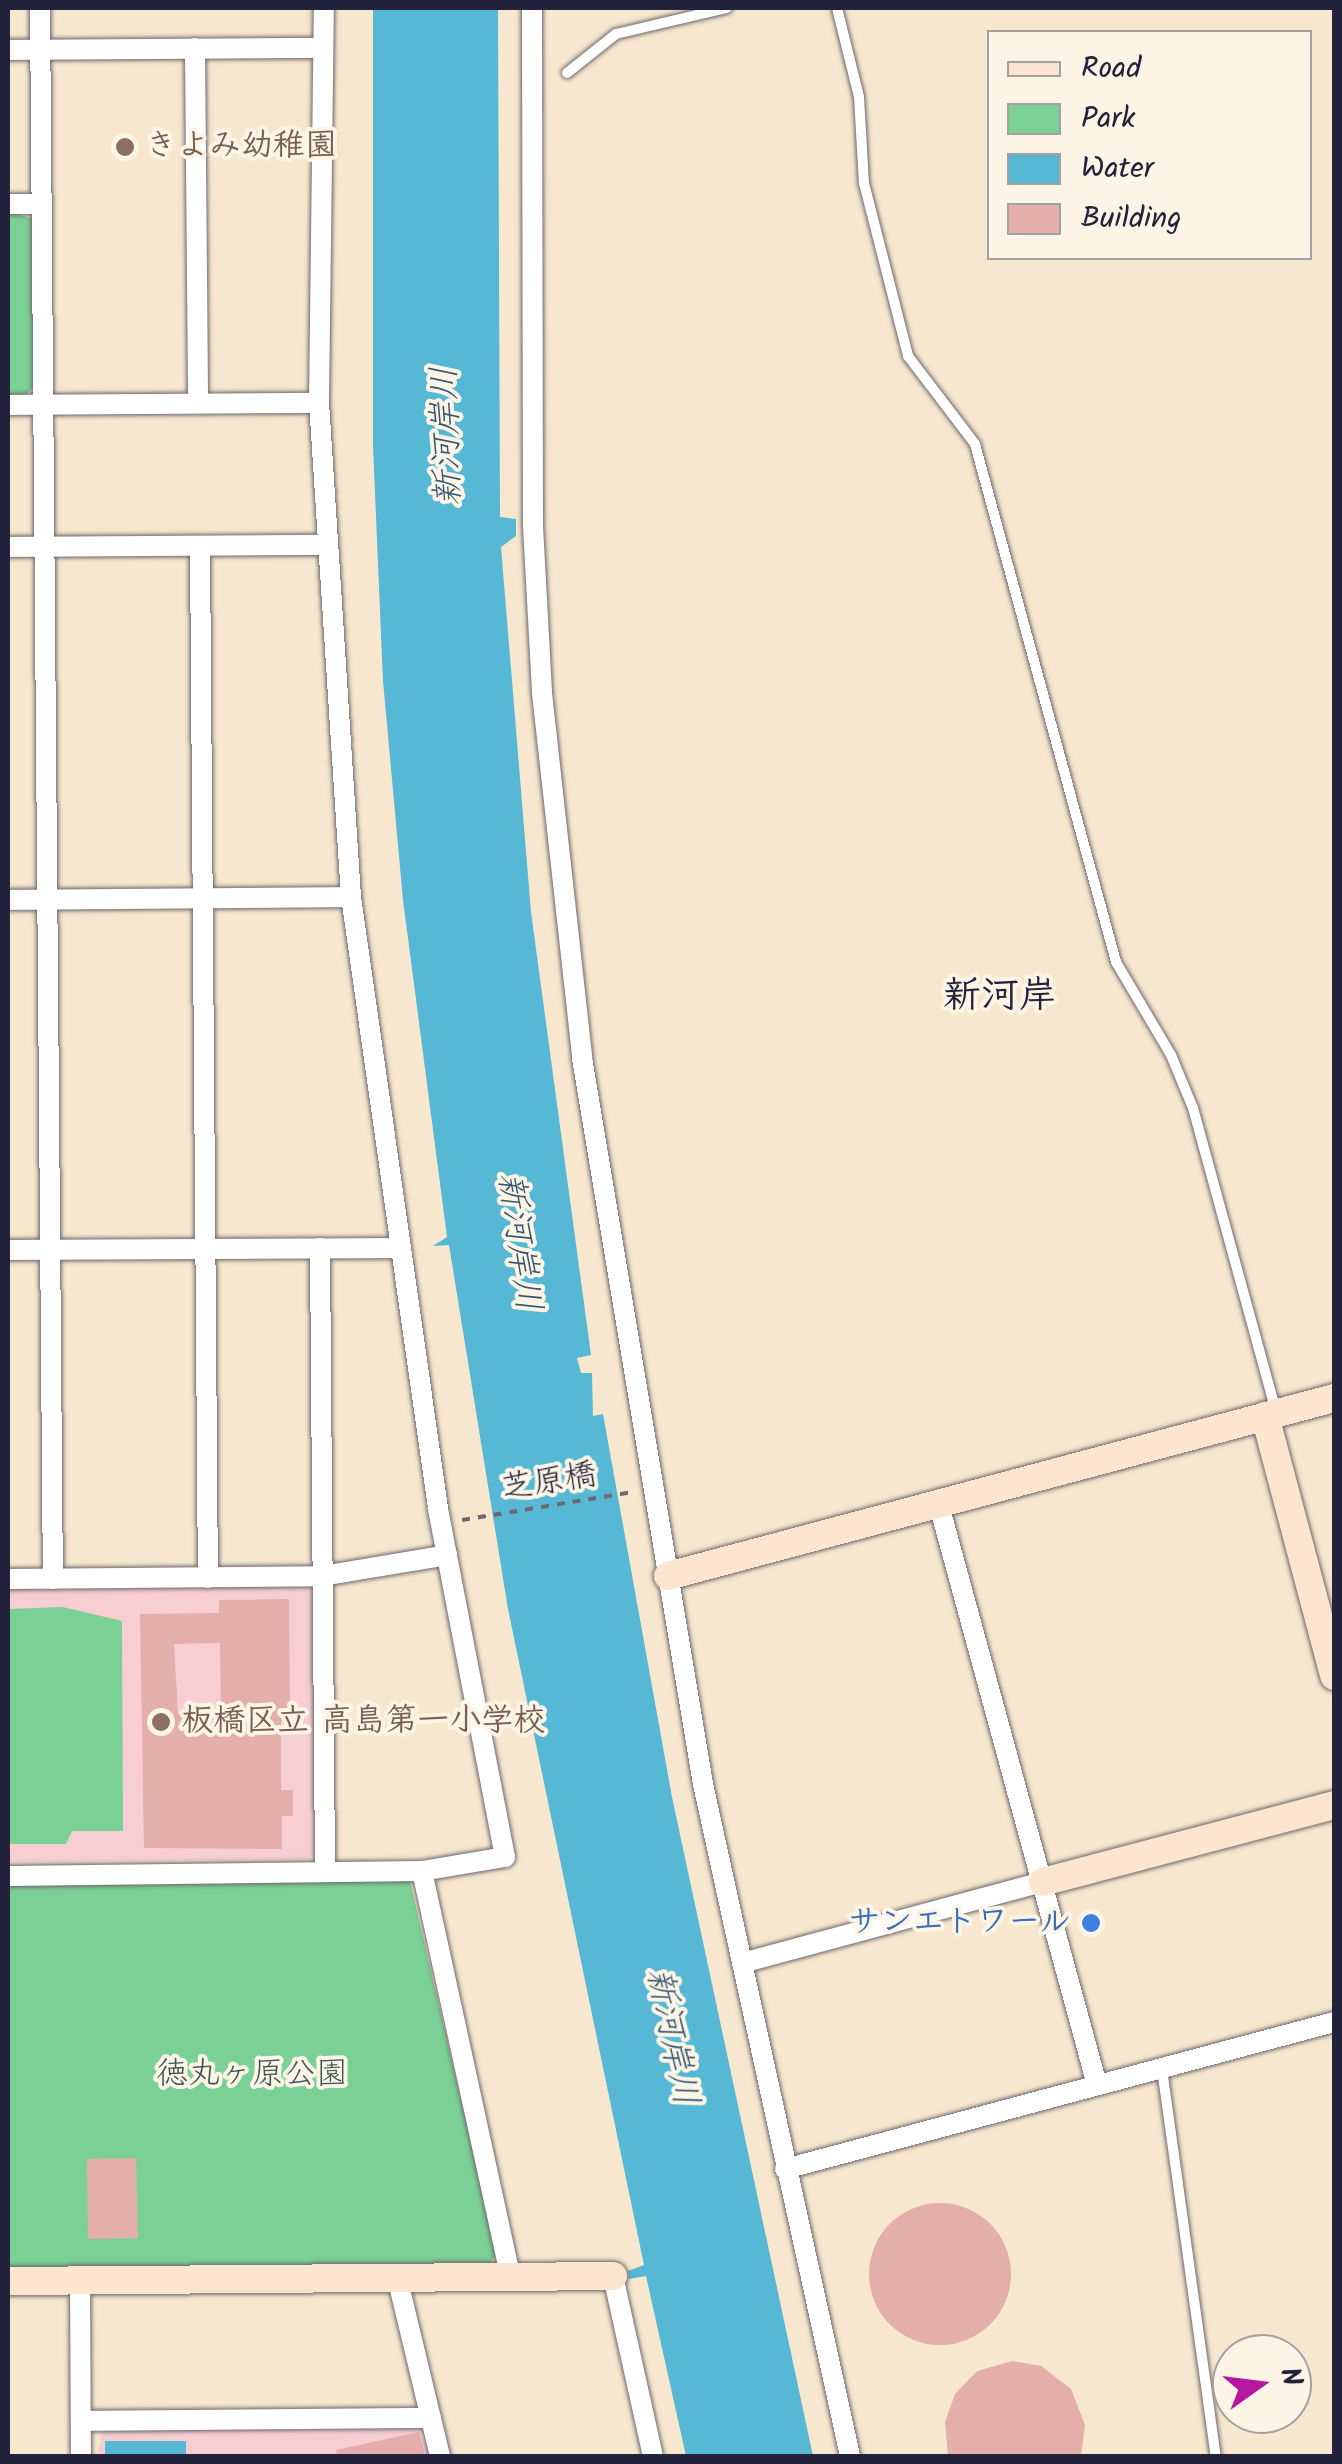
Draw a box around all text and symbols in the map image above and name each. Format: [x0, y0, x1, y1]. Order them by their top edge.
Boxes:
legend [987, 30, 1312, 260]
text: Road [1081, 45, 1141, 93]
text: Park [1081, 95, 1135, 143]
place label: きよみ幼稚園 [145, 128, 337, 166]
marker: きよみ幼稚園 [114, 136, 136, 158]
text: Water [1081, 145, 1154, 193]
text: Building [1081, 195, 1181, 243]
water label: 新河岸川 [425, 365, 471, 507]
district label: 新河岸 [943, 975, 1057, 1021]
water label: 新河岸川 [487, 1170, 549, 1314]
street label: 芝原橋 [499, 1457, 599, 1509]
place label: 板橋区立 高島第一小学校 [181, 1703, 545, 1741]
marker: 板橋区立 高島第一小学校 [150, 1711, 172, 1733]
place label: サンエトワール [847, 1904, 1071, 1942]
marker: サンエトワール [1080, 1912, 1102, 1934]
water label: 新河岸川 [636, 1964, 706, 2110]
park label: 徳丸ヶ原公園 [156, 2056, 348, 2094]
north arrow [1212, 2334, 1312, 2434]
text: N [1266, 2363, 1314, 2391]

